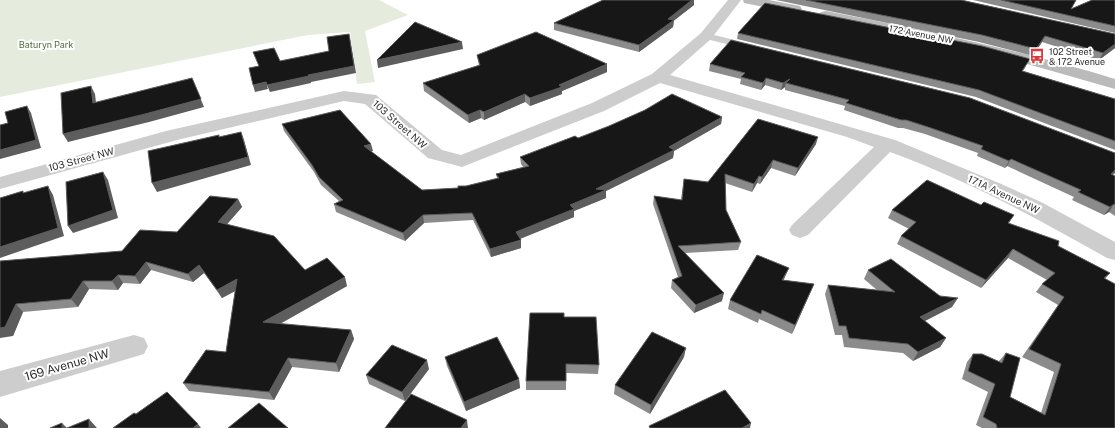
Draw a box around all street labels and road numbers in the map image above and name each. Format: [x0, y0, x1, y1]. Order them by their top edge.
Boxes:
street label: 172 Avenue NW [888, 22, 954, 46]
street label: 103 Street NW [371, 97, 430, 151]
street label: 103 Street NW [47, 144, 116, 174]
street label: 171A Avenue NW [966, 172, 1042, 216]
street label: 169 Avenue NW [23, 346, 111, 384]

